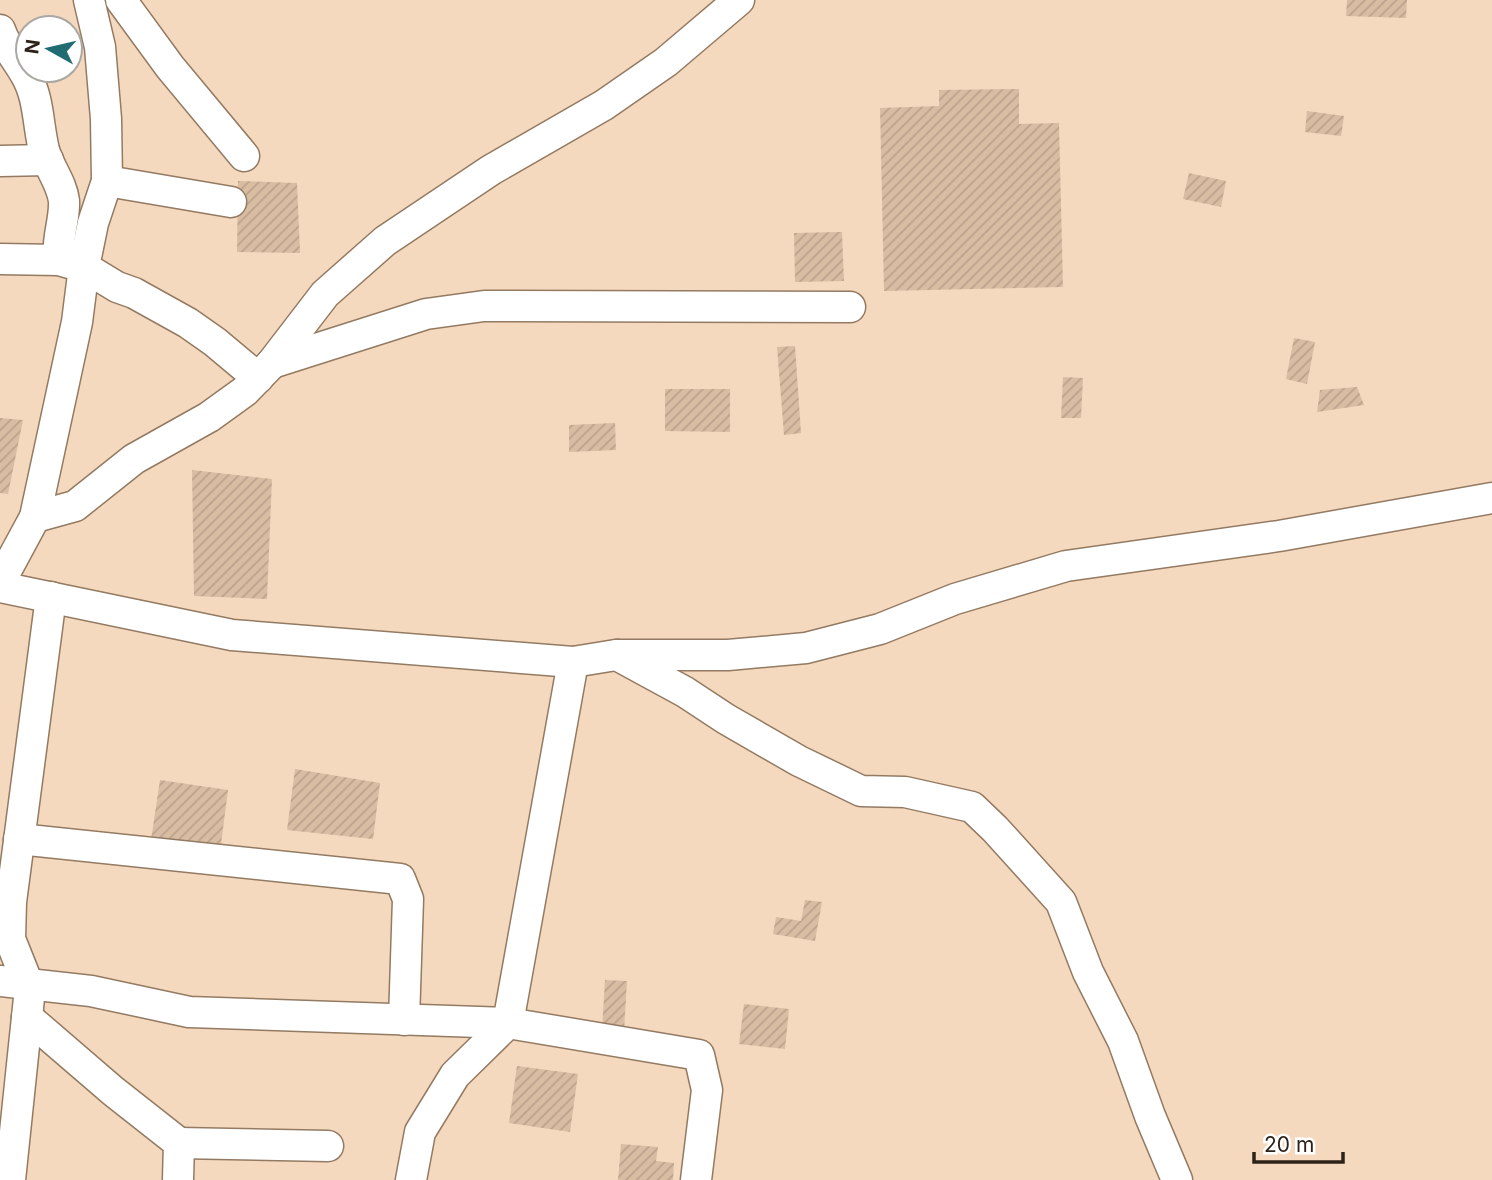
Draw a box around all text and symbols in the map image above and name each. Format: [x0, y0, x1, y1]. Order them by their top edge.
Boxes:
north arrow [14, 14, 84, 84]
text: N [20, 38, 45, 55]
scale bar [1254, 1120, 1343, 1164]
text: 20 m [1264, 1132, 1314, 1157]

